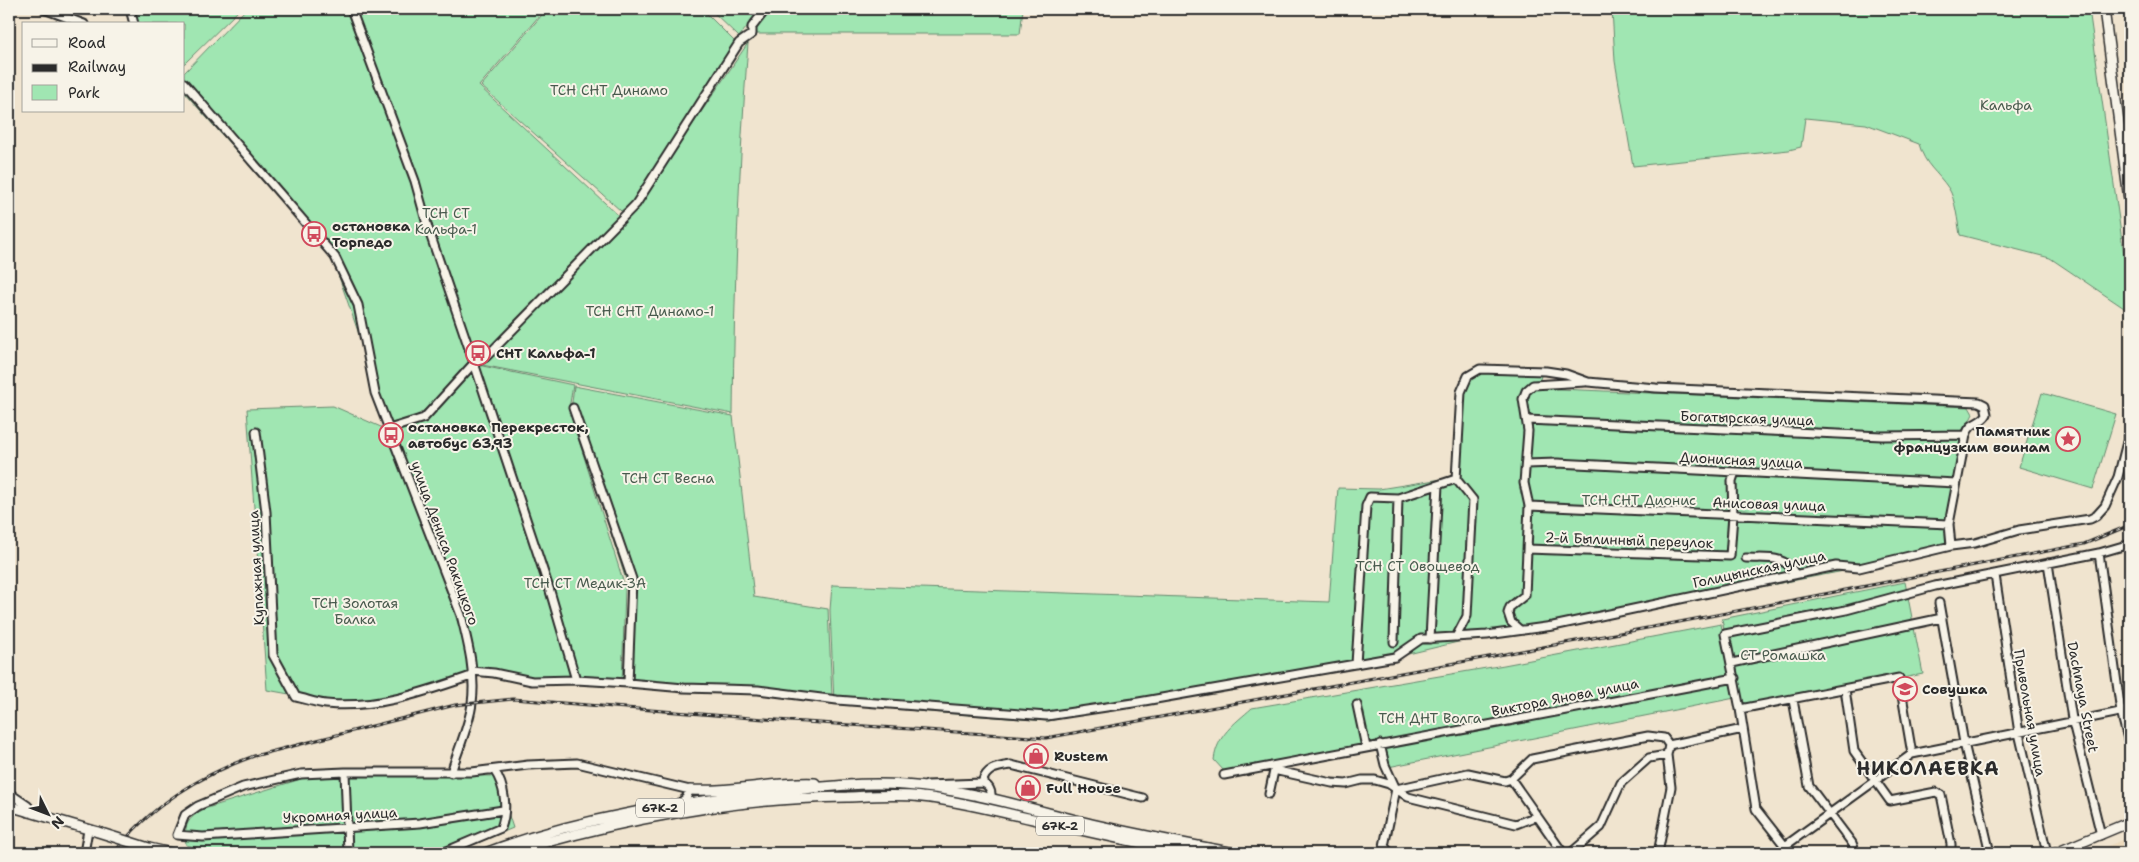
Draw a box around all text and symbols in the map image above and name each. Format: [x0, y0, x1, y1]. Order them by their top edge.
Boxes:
legend [22, 22, 185, 112]
text: Road [68, 33, 106, 53]
text: Railway [68, 57, 126, 77]
park label: ТСН СНТ Динамо [550, 81, 668, 99]
text: Park [68, 83, 100, 103]
park label: Кальфа [1980, 96, 2032, 114]
park label: ТСН СТ Кальфа-1 [415, 204, 477, 238]
place label: остановка Торпедо [332, 217, 411, 251]
bus stop icon: остановка Торпедо [301, 221, 327, 247]
park label: ТСН СНТ Динамо-1 [586, 302, 714, 320]
bus stop icon: СНТ Кальфа-1 [465, 340, 491, 366]
place label: СНТ Кальфа-1 [496, 344, 596, 362]
street label: Богатырская улица [1680, 407, 1814, 429]
place label: остановка Перекресток, автобус 63,93 [408, 418, 589, 452]
bus stop icon: остановка Перекресток, автобус 63,93 [378, 422, 404, 448]
place label: Памятник французким воинам [1894, 422, 2050, 456]
place icon: Памятник французким воинам [2055, 426, 2081, 452]
street label: Дионисная улица [1679, 448, 1803, 472]
street label: улица Дениса Ракицкого [407, 458, 483, 628]
park label: ТСН СТ Весна [622, 469, 714, 487]
park label: ТСН СНТ Дионис [1582, 491, 1696, 509]
street label: Анисовая улица [1712, 493, 1826, 515]
street label: Купажная улица [244, 510, 268, 626]
street label: 2-й Былинный переулок [1545, 528, 1714, 552]
street label: Голицынская улица [1691, 546, 1827, 592]
park label: ТСН СТ Овощевод [1356, 557, 1480, 575]
park label: ТСН СТ Медик-3А [524, 574, 646, 592]
park label: ТСН Золотая Балка [312, 594, 398, 628]
street label: Dachnaya Street [2063, 640, 2103, 754]
park label: СТ Ромашка [1740, 646, 1826, 664]
street label: Привольная улица [2010, 648, 2050, 778]
street label: Виктора Янова улица [1490, 674, 1640, 720]
school or university icon: Совушка [1892, 676, 1918, 702]
place label: Совушка [1922, 680, 1988, 698]
park label: ТСН ДНТ Волга [1379, 709, 1482, 727]
shop icon: Rustem [1023, 743, 1049, 769]
place label: Rustem [1054, 747, 1108, 765]
district label: НИКОЛАЕВКА [1857, 756, 1999, 781]
shop icon: Full House [1015, 775, 1041, 801]
place label: Full House [1046, 779, 1121, 797]
north arrow [22, 790, 72, 840]
road number: 67К-2 [636, 798, 684, 818]
street label: Укромная улица [282, 803, 398, 827]
text: N [47, 813, 68, 833]
road number: 67К-2 [1036, 816, 1084, 836]

